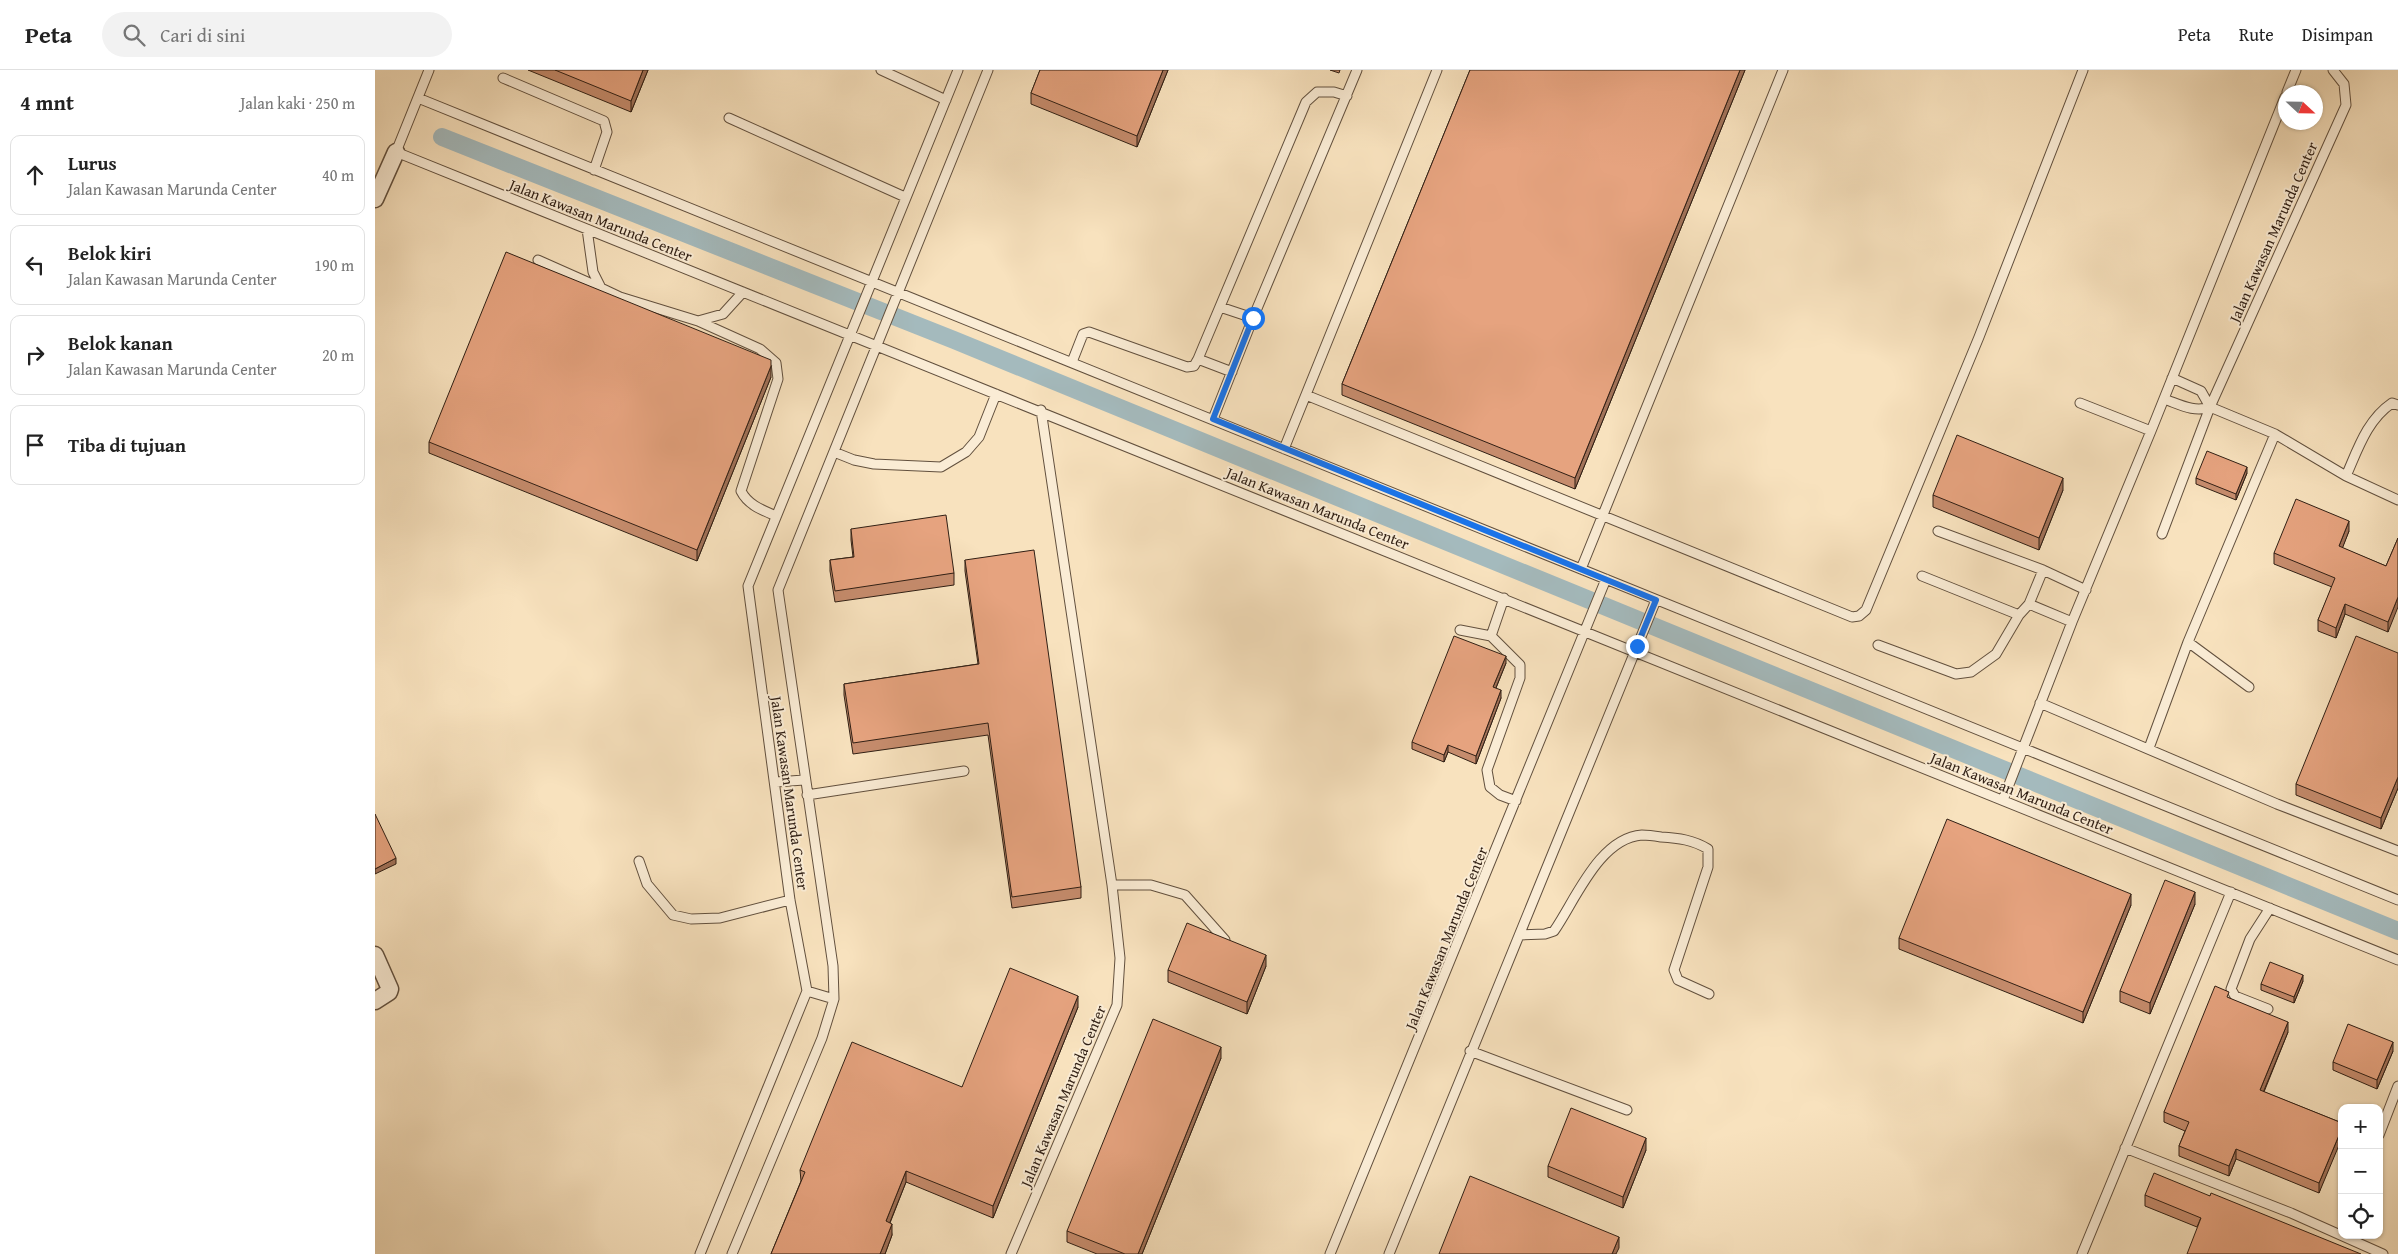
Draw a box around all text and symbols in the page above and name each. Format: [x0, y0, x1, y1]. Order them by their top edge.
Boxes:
search box [102, 12, 452, 57]
text: Peta [25, 17, 72, 52]
icon: search [120, 21, 148, 49]
text: Cari di sini [160, 21, 245, 49]
text: Peta [2178, 21, 2211, 48]
text: Rute [2239, 21, 2274, 48]
text: Disimpan [2302, 21, 2373, 48]
north arrow [2278, 85, 2323, 130]
text: 4 mnt [20, 87, 74, 118]
text: Jalan kaki · 250 m [240, 91, 355, 115]
street label: Jalan Kawasan Marunda Center [2223, 138, 2322, 327]
text: Lurus [68, 149, 117, 177]
icon: ahead [21, 161, 49, 189]
text: 40 m [322, 163, 354, 187]
street label: Jalan Kawasan Marunda Center [505, 173, 696, 266]
text: Jalan Kawasan Marunda Center [68, 177, 277, 201]
text: Belok kiri [68, 239, 151, 267]
icon: left [21, 251, 49, 279]
text: 190 m [314, 253, 354, 277]
text: Jalan Kawasan Marunda Center [68, 267, 277, 291]
route start [1242, 307, 1265, 330]
text: Belok kanan [68, 329, 173, 357]
icon: right [21, 341, 49, 369]
text: 20 m [322, 343, 354, 367]
text: Jalan Kawasan Marunda Center [68, 357, 277, 381]
icon: arrive [21, 431, 49, 459]
text: Tiba di tujuan [68, 431, 186, 459]
street label: Jalan Kawasan Marunda Center [1222, 461, 1413, 554]
route end [1626, 635, 1649, 658]
street label: Jalan Kawasan Marunda Center [766, 693, 814, 891]
street label: Jalan Kawasan Marunda Center [1926, 746, 2117, 839]
street label: Jalan Kawasan Marunda Center [1399, 843, 1492, 1034]
street label: Jalan Kawasan Marunda Center [1014, 1002, 1111, 1192]
map controls [2338, 1104, 2383, 1239]
button: + [2338, 1104, 2383, 1149]
button: − [2338, 1149, 2383, 1194]
button: locate [2338, 1194, 2383, 1239]

